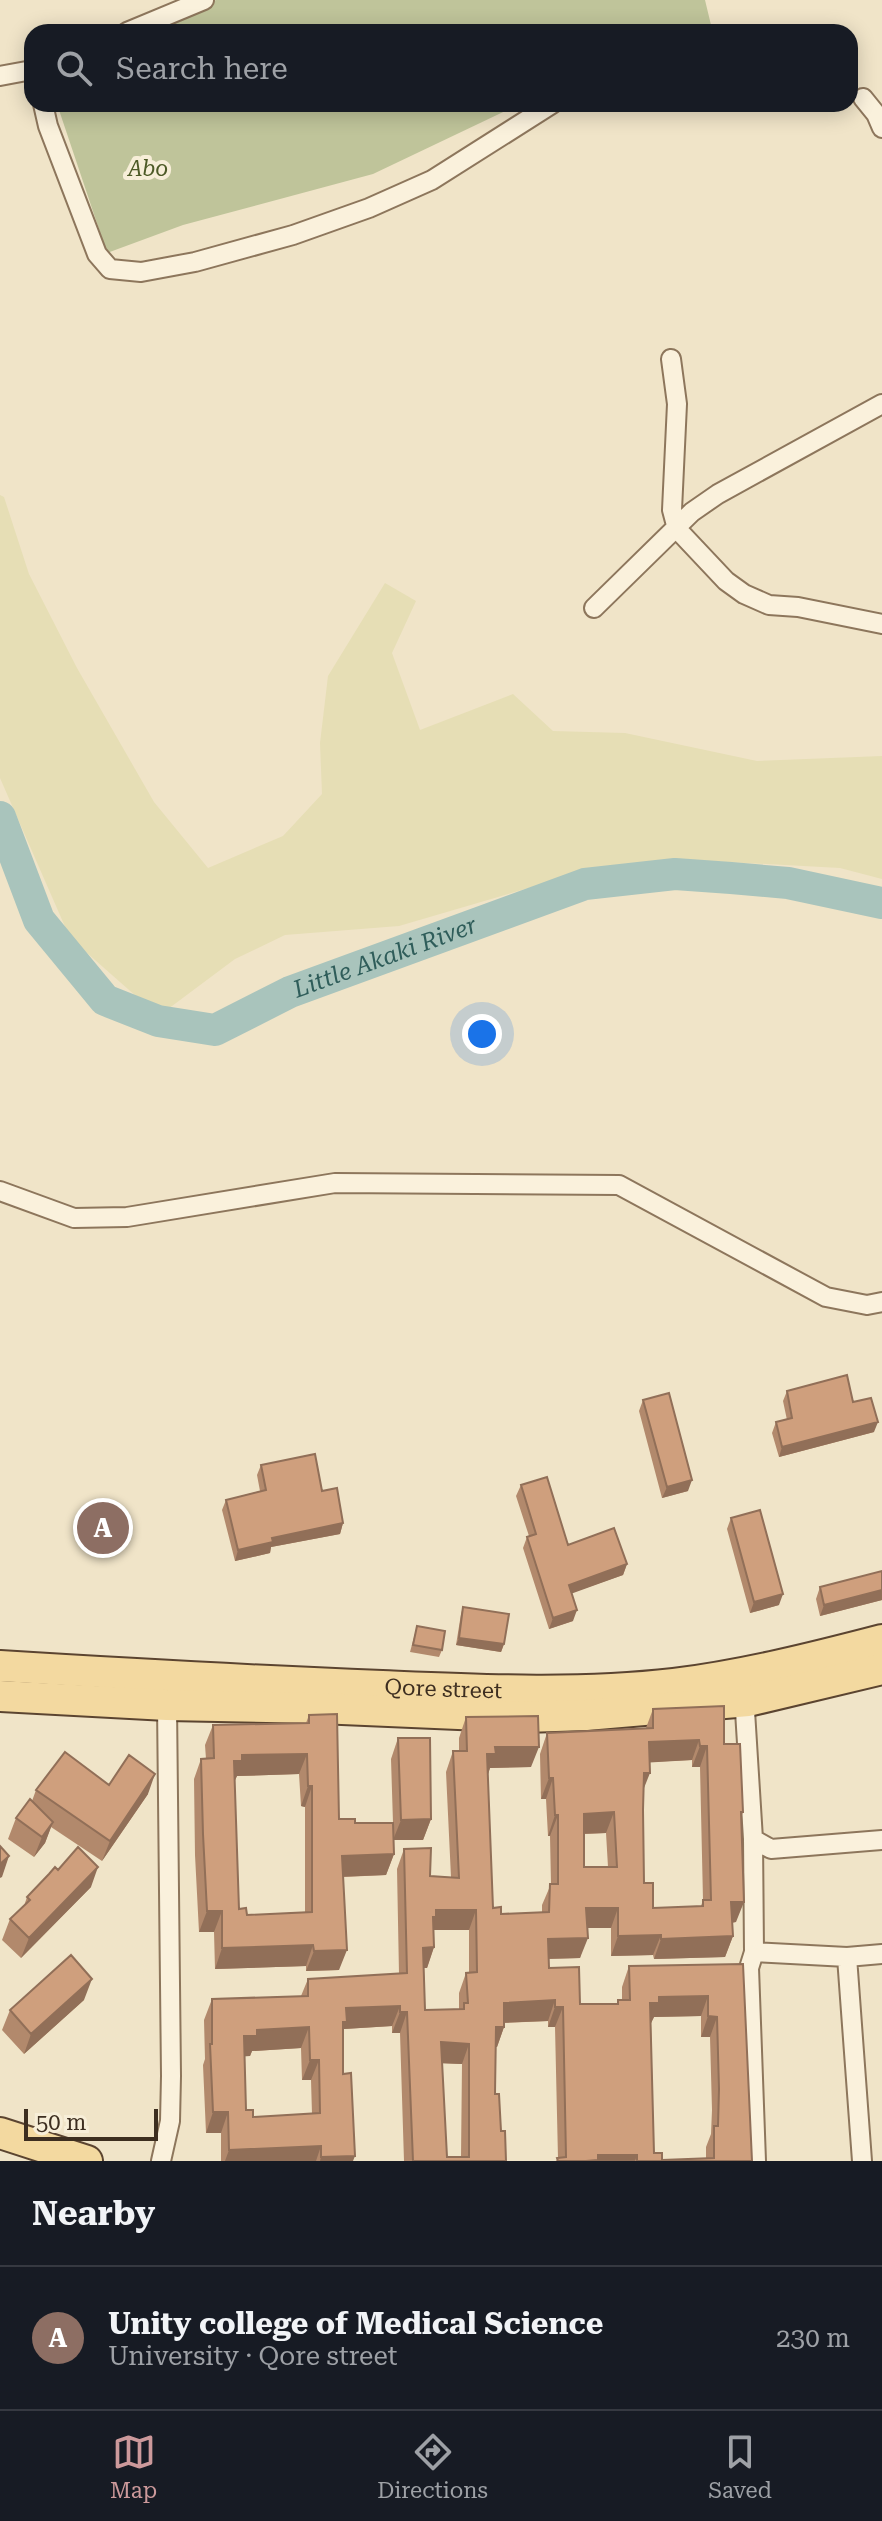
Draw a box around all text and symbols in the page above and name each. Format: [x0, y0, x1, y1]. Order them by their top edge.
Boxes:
search box [24, 24, 858, 112]
icon: search [52, 46, 96, 90]
text: Search here [116, 51, 288, 86]
park label: Abo [126, 156, 168, 181]
water label: Little Akaki River [289, 911, 481, 1004]
your location [462, 1014, 502, 1054]
pin: A [77, 1498, 129, 1558]
street label: Qore street [384, 1674, 502, 1703]
scale bar [24, 2105, 158, 2141]
text: 50 m [36, 2110, 86, 2135]
text: Nearby [32, 2193, 155, 2233]
text: Unity college of Medical Science [108, 2306, 603, 2341]
text: A [49, 2323, 67, 2353]
text: 230 m [776, 2323, 850, 2353]
text: University · Qore street [108, 2341, 397, 2371]
tab: Map [110, 2430, 157, 2503]
tab: Directions [377, 2430, 488, 2503]
tab: Saved [708, 2430, 772, 2503]

